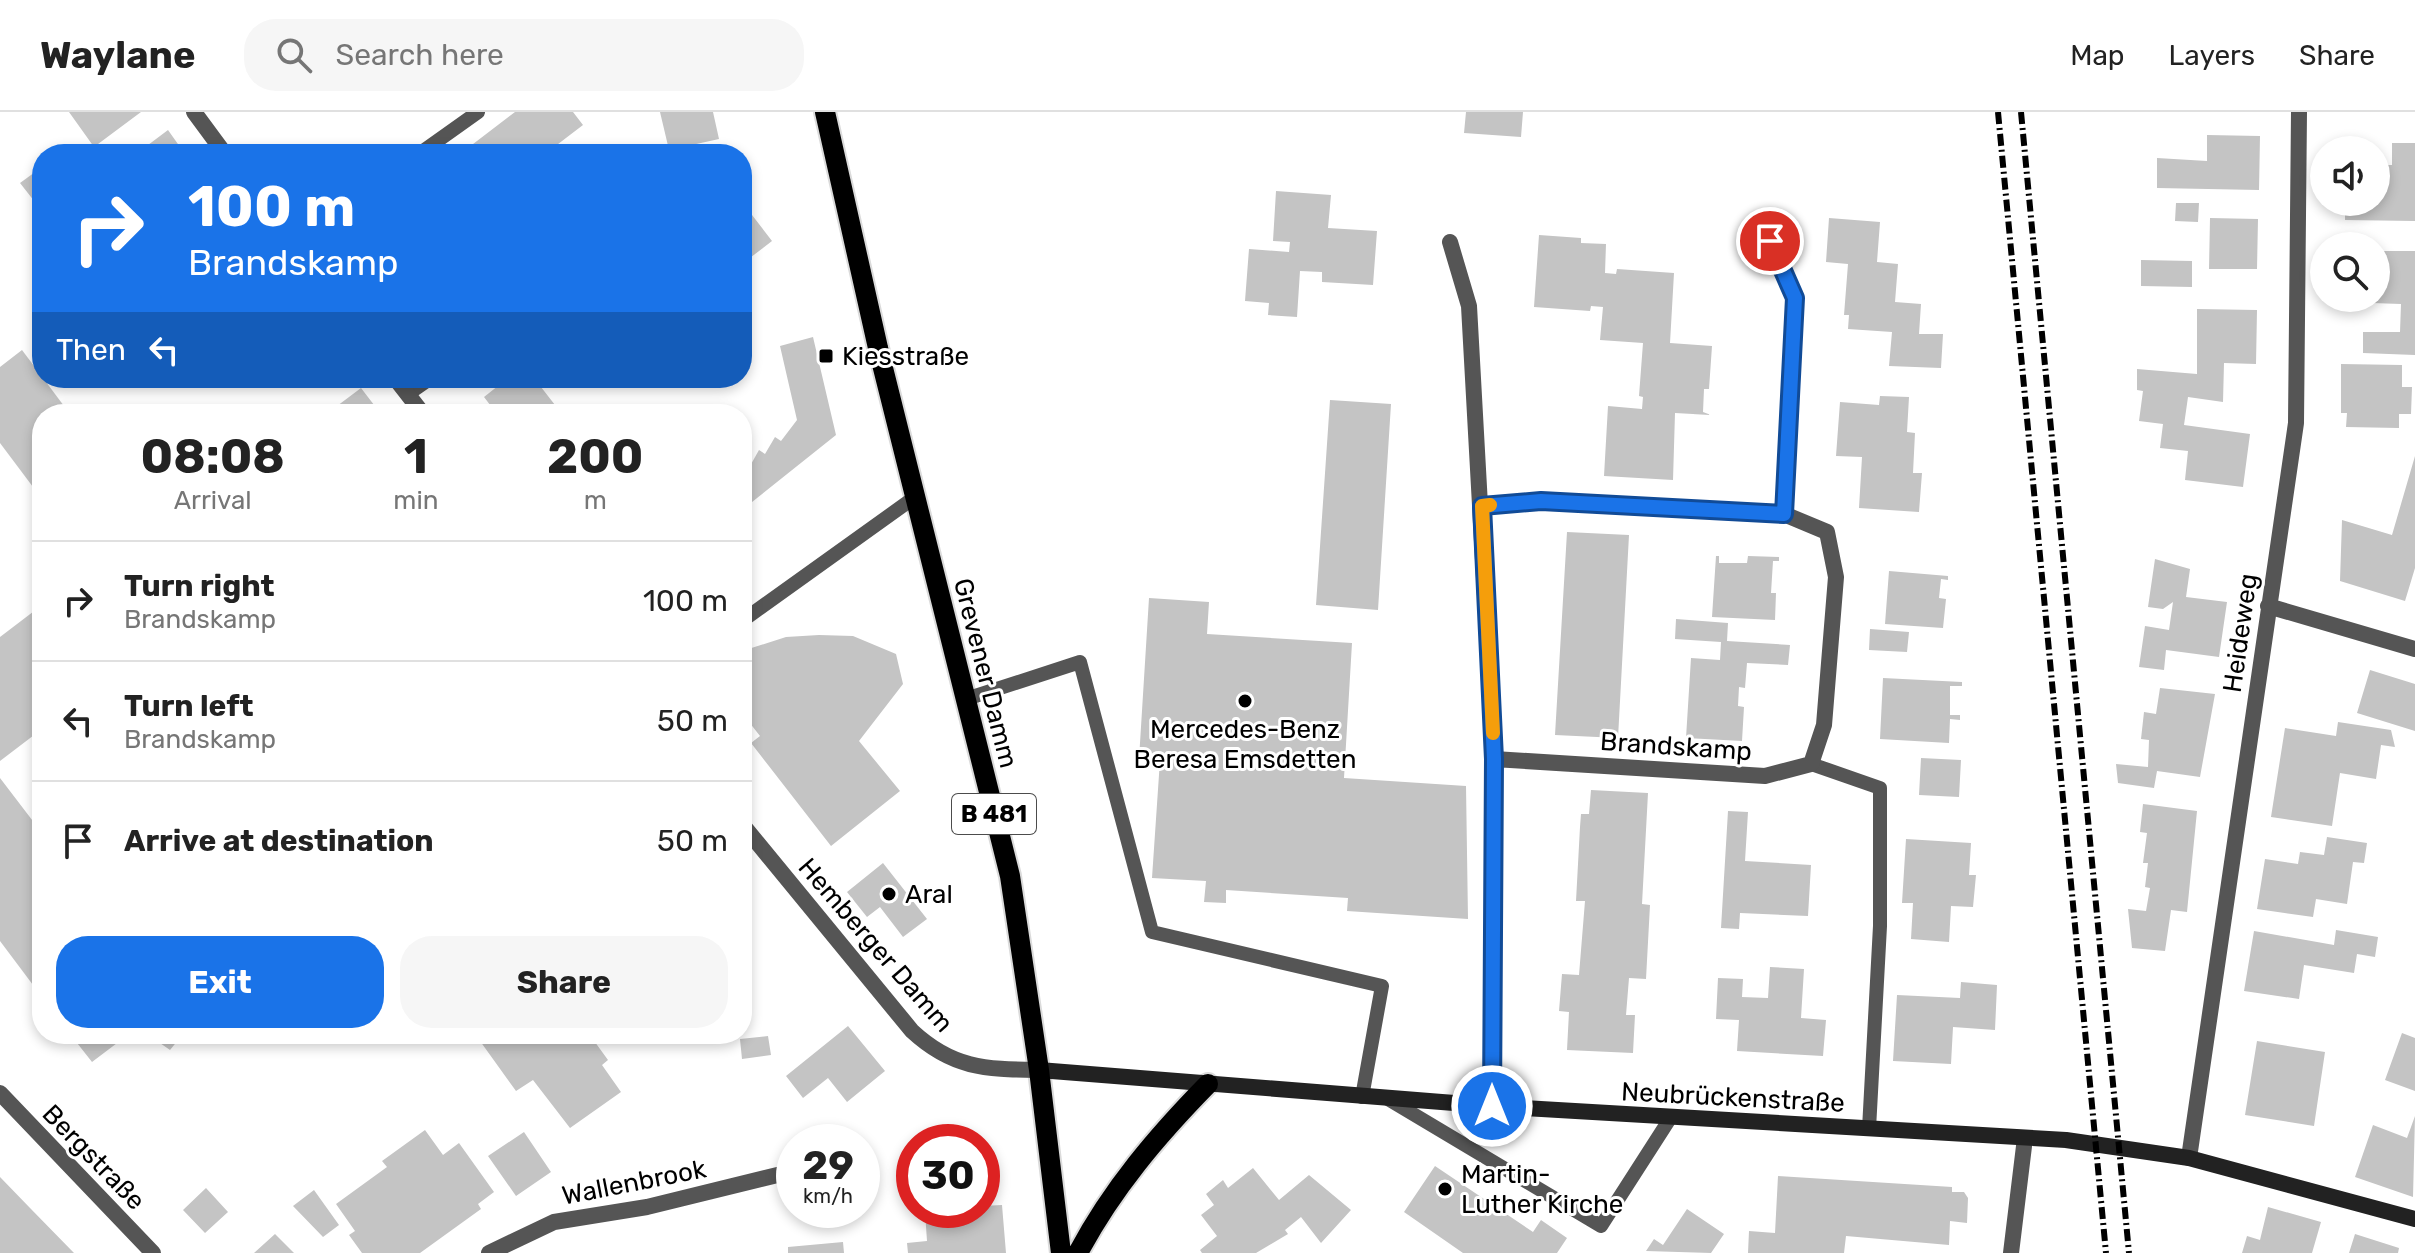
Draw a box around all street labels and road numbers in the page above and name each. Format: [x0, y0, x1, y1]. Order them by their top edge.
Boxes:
street label: Heideweg [2217, 572, 2264, 694]
street label: Grevener Damm [947, 575, 1024, 771]
street label: Brandskamp [1599, 726, 1753, 767]
road number: B 481 [952, 794, 1036, 834]
street label: Hemberger Damm [792, 852, 960, 1039]
street label: Neubrückenstraße [1620, 1076, 1846, 1119]
street label: Bergstraße [36, 1098, 151, 1216]
street label: Wallenbrook [560, 1153, 709, 1212]

